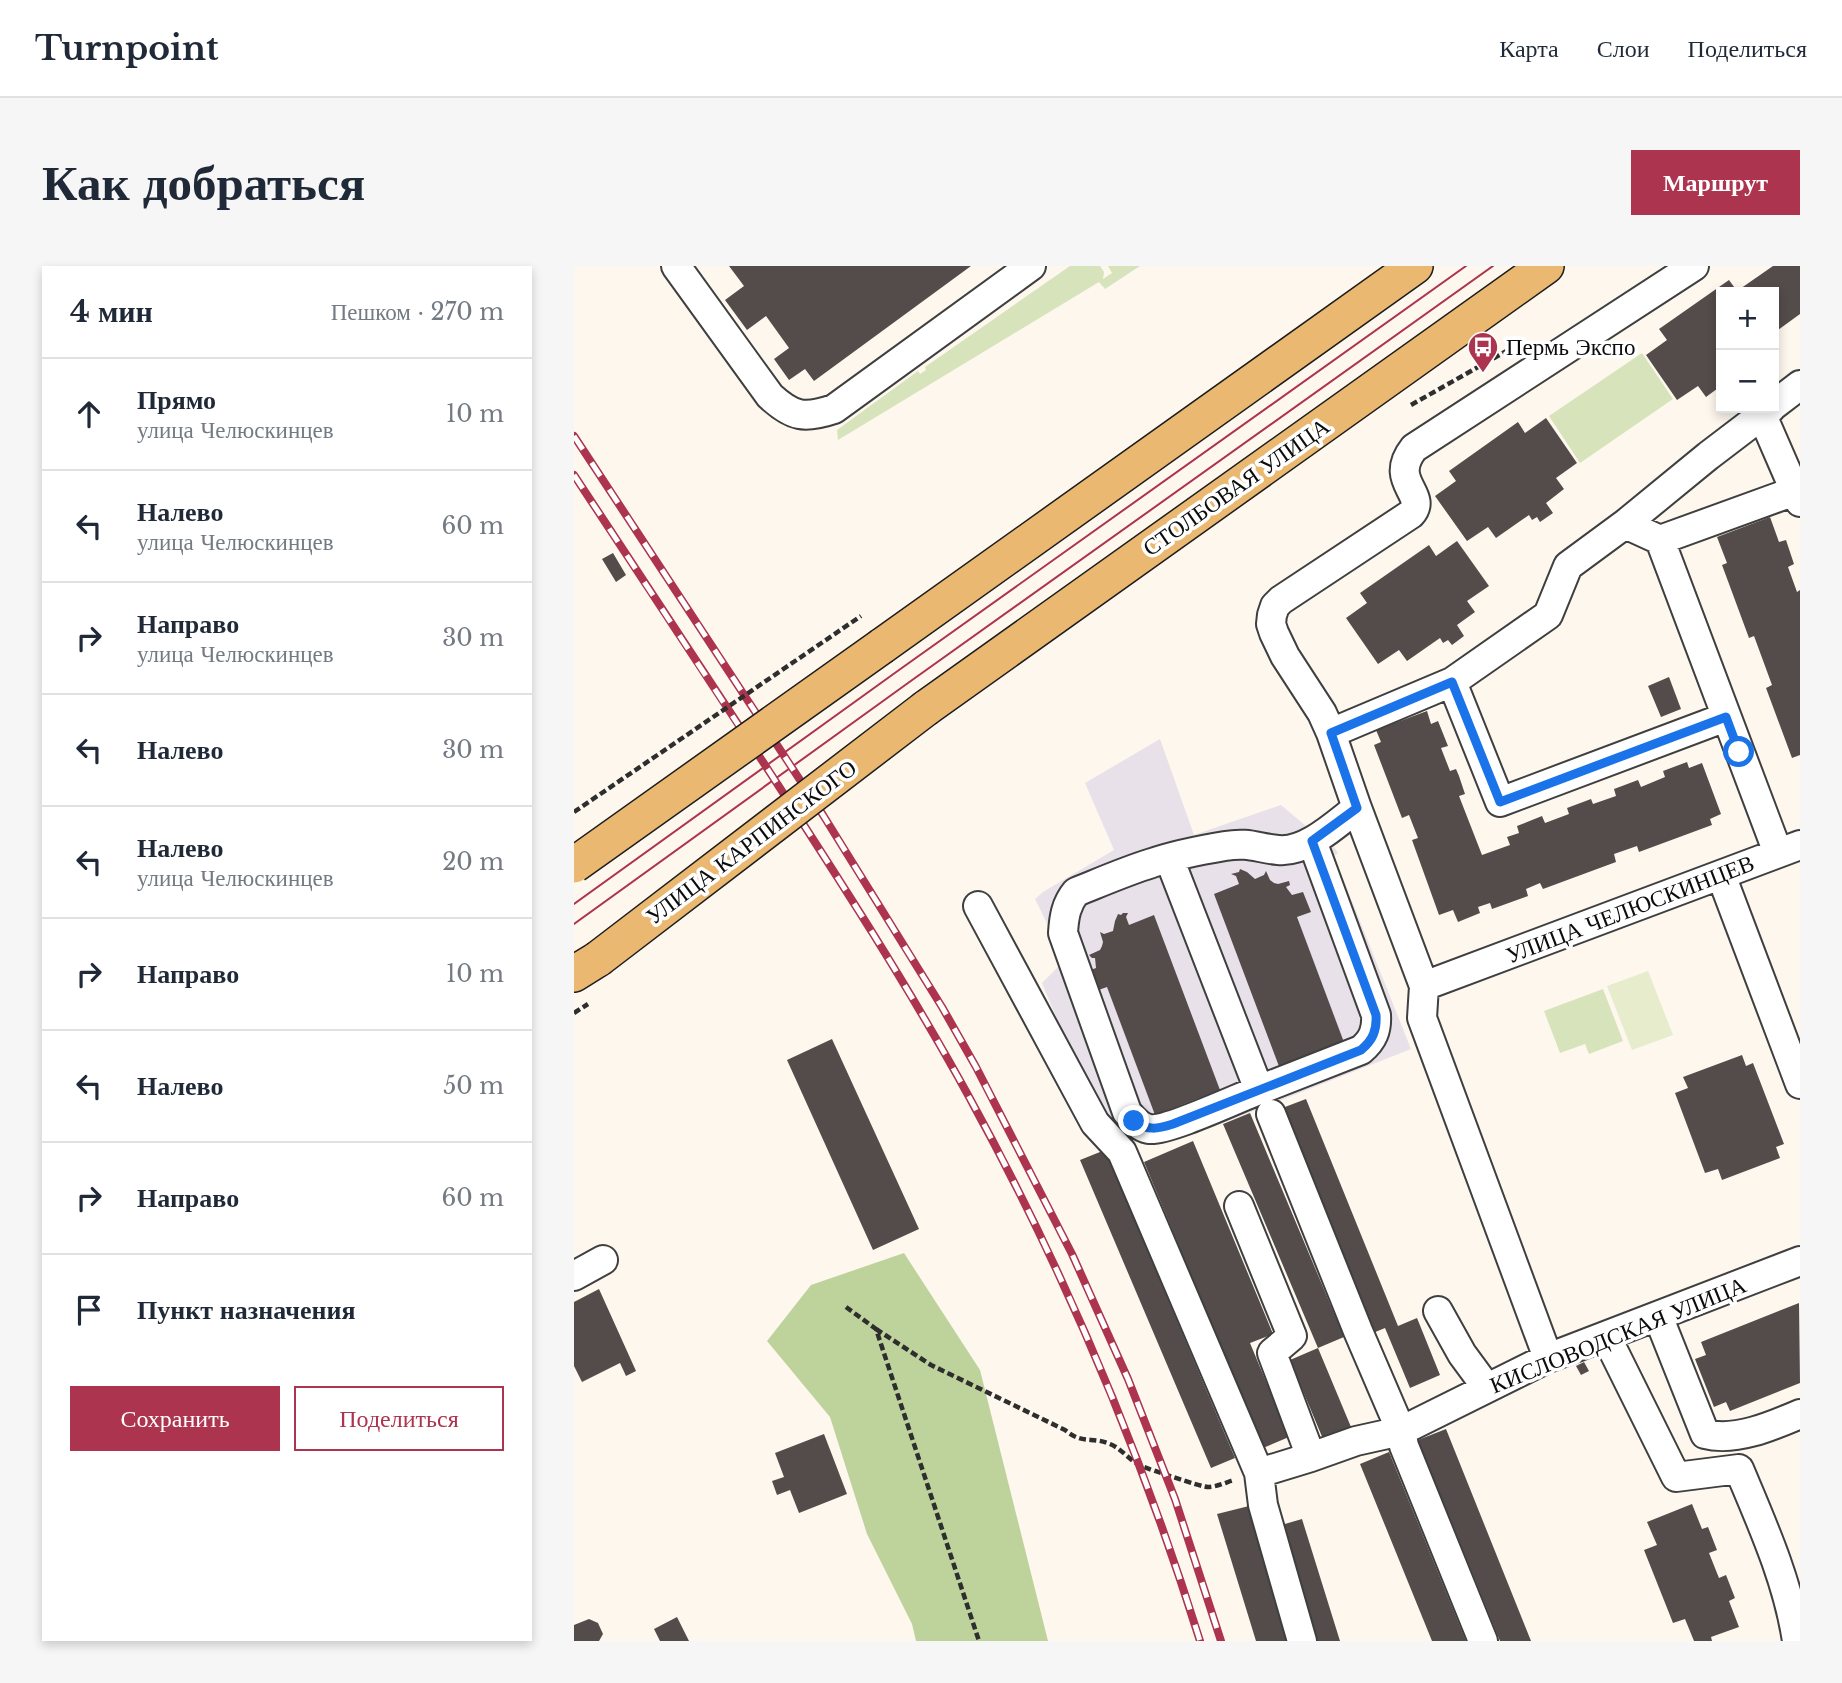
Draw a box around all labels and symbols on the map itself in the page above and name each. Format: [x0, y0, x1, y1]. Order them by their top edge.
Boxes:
bus stop icon: Пермь Экспо [1466, 330, 1500, 374]
place label: Пермь Экспо [1506, 333, 1635, 361]
street label: СТОЛБОВАЯ УЛИЦА [1137, 412, 1335, 562]
route start [1723, 736, 1754, 767]
street label: УЛИЦА КАРПИНСКОГО [640, 754, 862, 930]
street label: УЛИЦА ЧЕЛЮСКИНЦЕВ [1502, 849, 1758, 969]
route end [1118, 1105, 1149, 1136]
street label: КИСЛОВОДСКАЯ УЛИЦА [1486, 1271, 1751, 1399]

